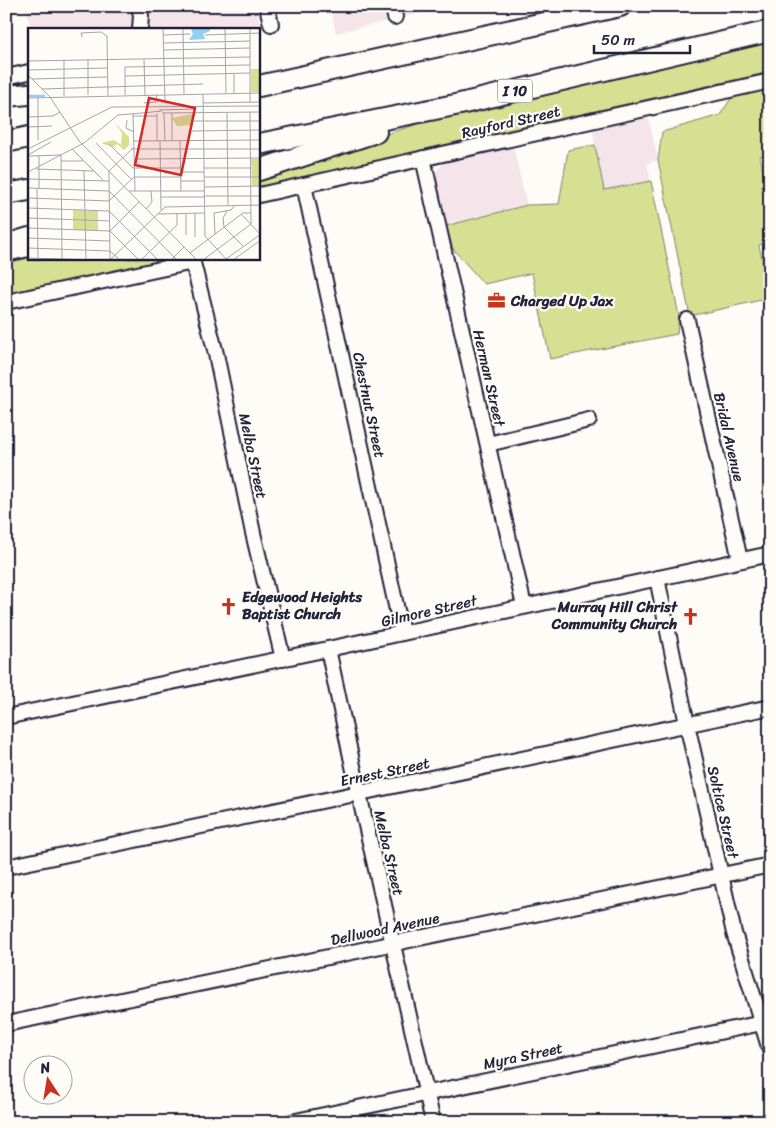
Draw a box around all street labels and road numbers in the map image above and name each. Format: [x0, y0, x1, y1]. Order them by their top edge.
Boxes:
road number: I 10 [498, 80, 532, 102]
street label: Rayford Street [459, 98, 563, 146]
street label: Herman Street [465, 327, 513, 430]
street label: Chestnut Street [345, 350, 393, 461]
street label: Bridal Avenue [706, 390, 752, 485]
street label: Melba Street [231, 411, 275, 502]
street label: Gilmore Street [378, 587, 480, 635]
street label: Ernest Street [338, 750, 433, 794]
street label: Soltice Street [700, 763, 746, 862]
street label: Melba Street [367, 808, 412, 899]
street label: Dellwood Avenue [328, 905, 442, 953]
street label: Myra Street [481, 1035, 566, 1077]

